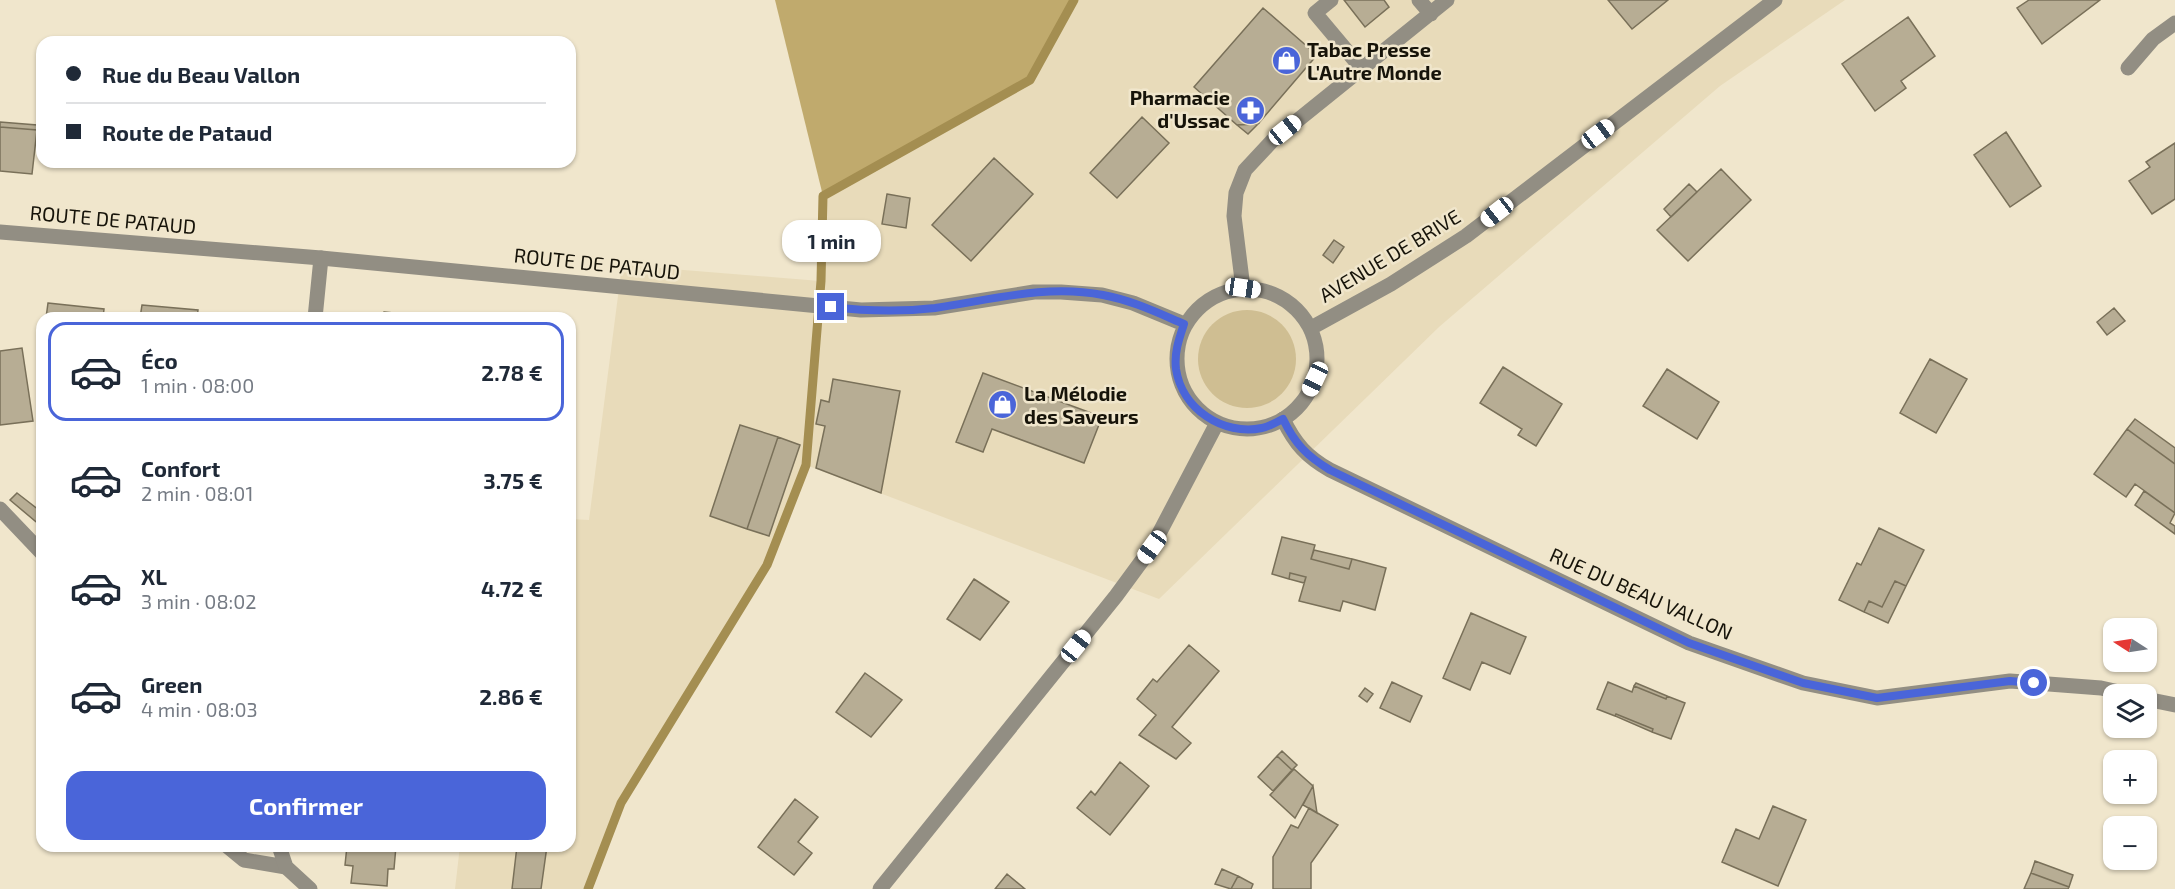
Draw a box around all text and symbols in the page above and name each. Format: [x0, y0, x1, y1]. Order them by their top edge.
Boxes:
place label: Tabac Presse L'Autre Monde [1307, 37, 1442, 84]
shop icon: Tabac Presse L'Autre Monde [1270, 45, 1302, 77]
text: Rue du Beau Vallon [102, 61, 300, 87]
place label: Pharmacie d'Ussac [1130, 85, 1230, 132]
pharmacy icon: Pharmacie d'Ussac [1235, 94, 1267, 126]
car [1265, 112, 1305, 148]
car [1578, 116, 1618, 152]
text: Route de Pataud [102, 119, 272, 145]
car [1477, 194, 1517, 230]
street label: ROUTE DE PATAUD [29, 200, 197, 238]
street label: AVENUE DE BRIVE [1314, 204, 1464, 307]
callout: 1 min [782, 220, 880, 262]
text: 1 min [807, 229, 856, 253]
street label: ROUTE DE PATAUD [513, 242, 681, 284]
car [1224, 277, 1262, 299]
route end [817, 293, 844, 320]
icon: car [69, 345, 123, 399]
text: Éco [141, 347, 178, 373]
text: 2.78 € [481, 359, 543, 385]
car [1299, 359, 1331, 399]
text: 1 min · 08:00 [141, 373, 254, 397]
place label: La Mélodie des Saveurs [1024, 381, 1139, 428]
shop icon: La Mélodie des Saveurs [987, 389, 1019, 421]
icon: car [69, 453, 123, 507]
text: Confort [141, 455, 220, 481]
text: 3.75 € [483, 467, 543, 493]
text: 2 min · 08:01 [141, 481, 253, 505]
car [1134, 527, 1170, 567]
street label: RUE DU BEAU VALLON [1546, 542, 1736, 644]
icon: car [69, 561, 123, 615]
text: XL [141, 563, 167, 589]
text: 4.72 € [481, 575, 543, 601]
text: 3 min · 08:02 [141, 589, 257, 613]
north arrow [2103, 618, 2157, 672]
map controls [2103, 618, 2157, 870]
car [1058, 626, 1094, 666]
icon: car [69, 669, 123, 723]
route start [2020, 669, 2047, 696]
text: Green [141, 671, 203, 697]
text: 2.86 € [479, 683, 543, 709]
button: layers [2103, 684, 2157, 738]
text: 4 min · 08:03 [141, 697, 258, 721]
button: + [2103, 750, 2157, 804]
button: Confirmer [66, 771, 546, 840]
button: − [2103, 816, 2157, 870]

